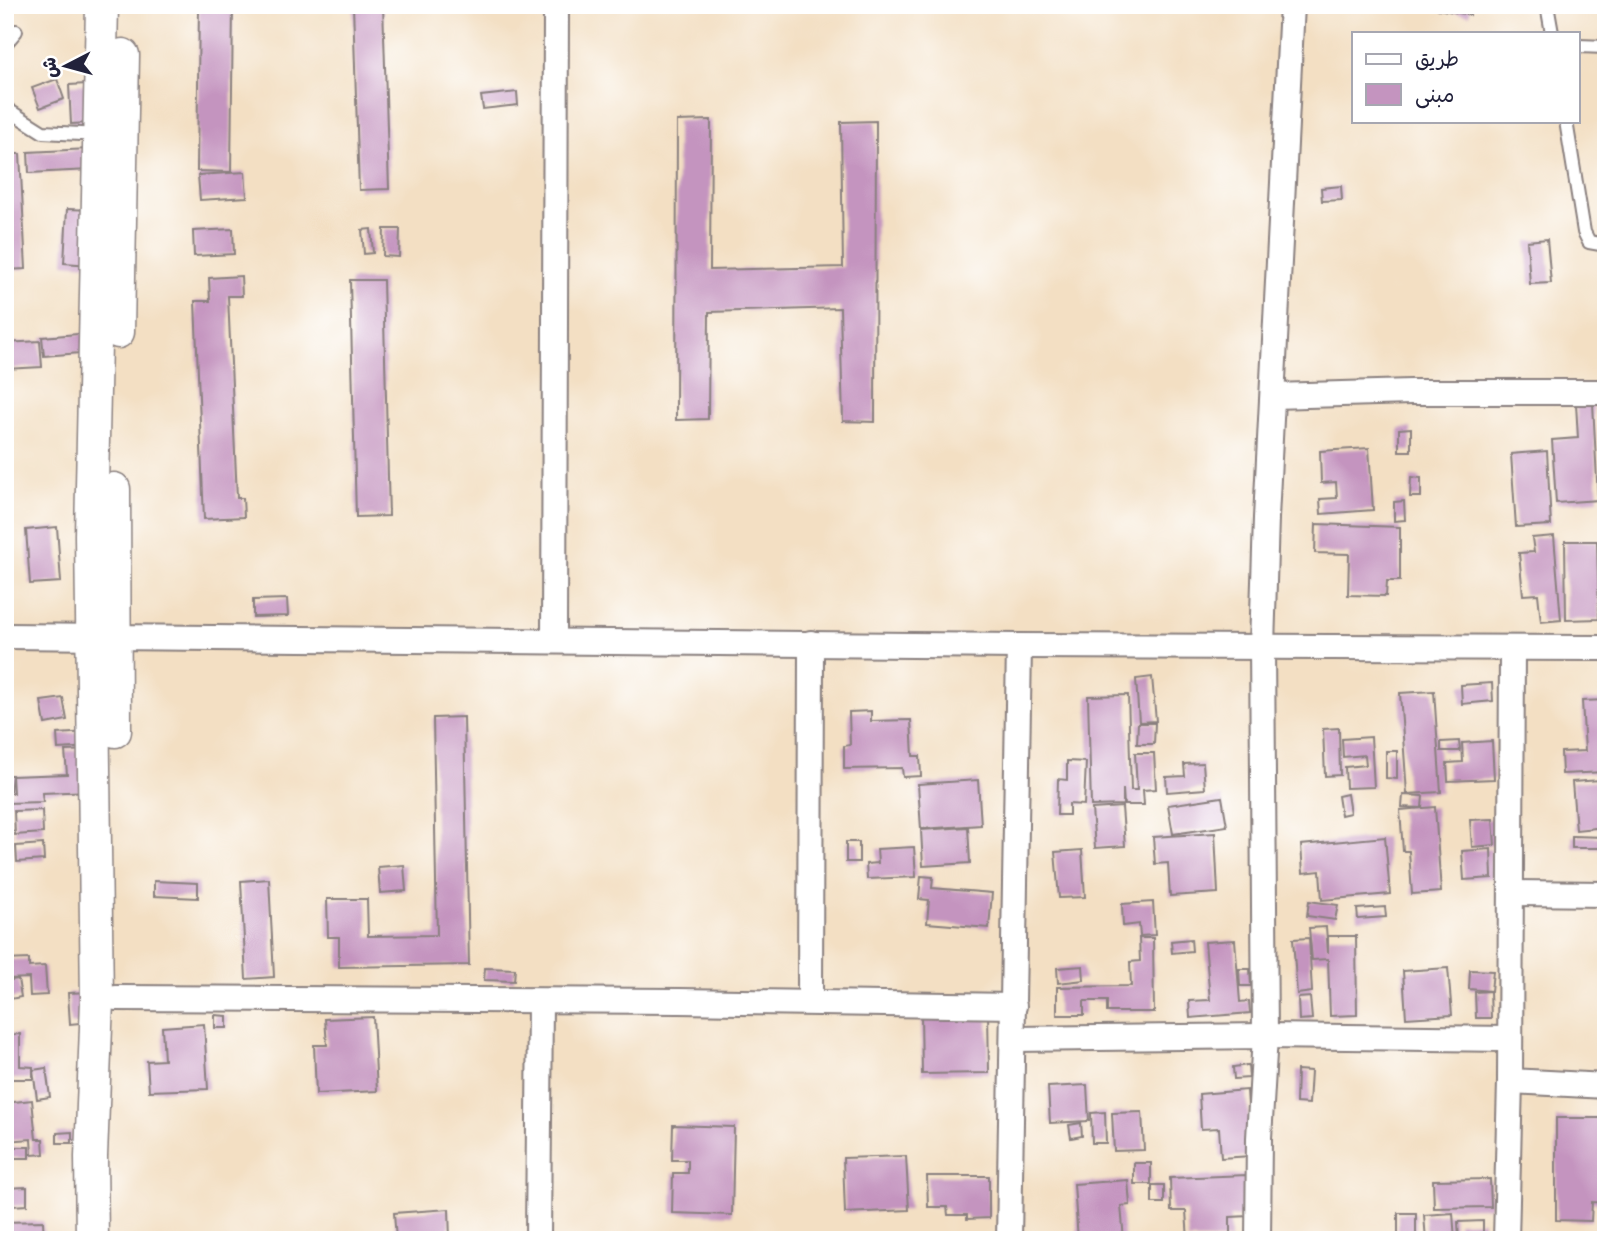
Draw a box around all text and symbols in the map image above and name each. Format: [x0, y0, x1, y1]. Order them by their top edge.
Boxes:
north arrow [32, 32, 102, 102]
legend [1352, 32, 1580, 122]
text: طريق [1415, 45, 1459, 74]
text: ش [36, 56, 65, 79]
text: مبنى [1415, 81, 1454, 110]

